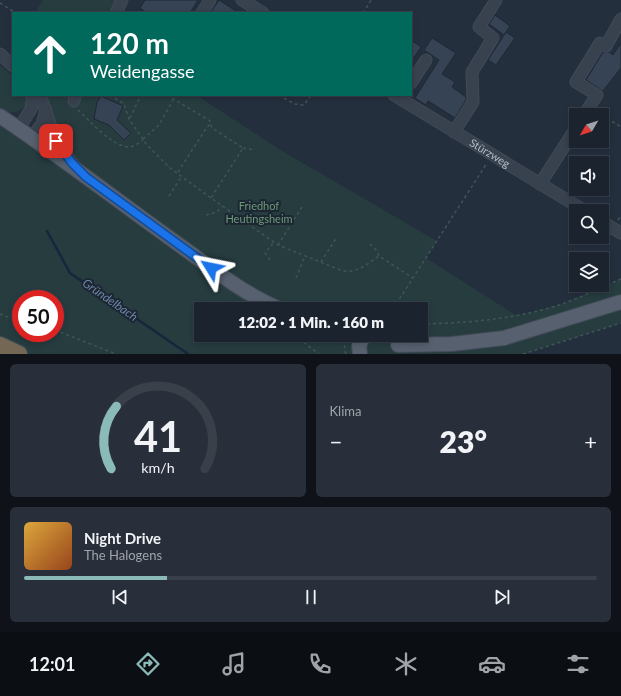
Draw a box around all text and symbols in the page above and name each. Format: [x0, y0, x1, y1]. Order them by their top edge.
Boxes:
text: 120 m [90, 26, 169, 60]
icon: ahead [24, 28, 76, 80]
text: Weidengasse [90, 60, 194, 82]
north arrow [569, 108, 609, 148]
map controls [569, 108, 609, 292]
pin [39, 124, 73, 158]
icon: arrive [45, 130, 67, 152]
street label: Stürzweg [467, 135, 513, 170]
button: sound [569, 156, 609, 196]
park label: Friedhof Heutingsheim [225, 199, 293, 225]
button: search [569, 204, 609, 244]
position arrow [190, 247, 232, 289]
button: layers [569, 252, 609, 292]
water label: Gründelbach [80, 275, 141, 324]
speed limit sign: 50 [12, 290, 64, 342]
text: 12:02 · 1 Min. · 160 m [238, 313, 384, 331]
text: Klima [330, 403, 361, 419]
text: 41 [134, 410, 182, 460]
text: 23° [440, 423, 487, 459]
text: − [330, 428, 342, 455]
text: + [584, 428, 597, 455]
text: km/h [141, 458, 174, 475]
text: Night Drive [84, 529, 161, 547]
text: The Halogens [84, 547, 162, 563]
icon: previous [109, 586, 131, 608]
icon: pause [300, 586, 322, 608]
icon: next [491, 586, 513, 608]
icon: directions [134, 650, 162, 678]
icon: music [220, 650, 248, 678]
icon: phone [306, 650, 334, 678]
icon: climate [392, 650, 420, 678]
icon: car [478, 650, 506, 678]
icon: filters [564, 650, 592, 678]
text: 12:01 [29, 653, 75, 675]

